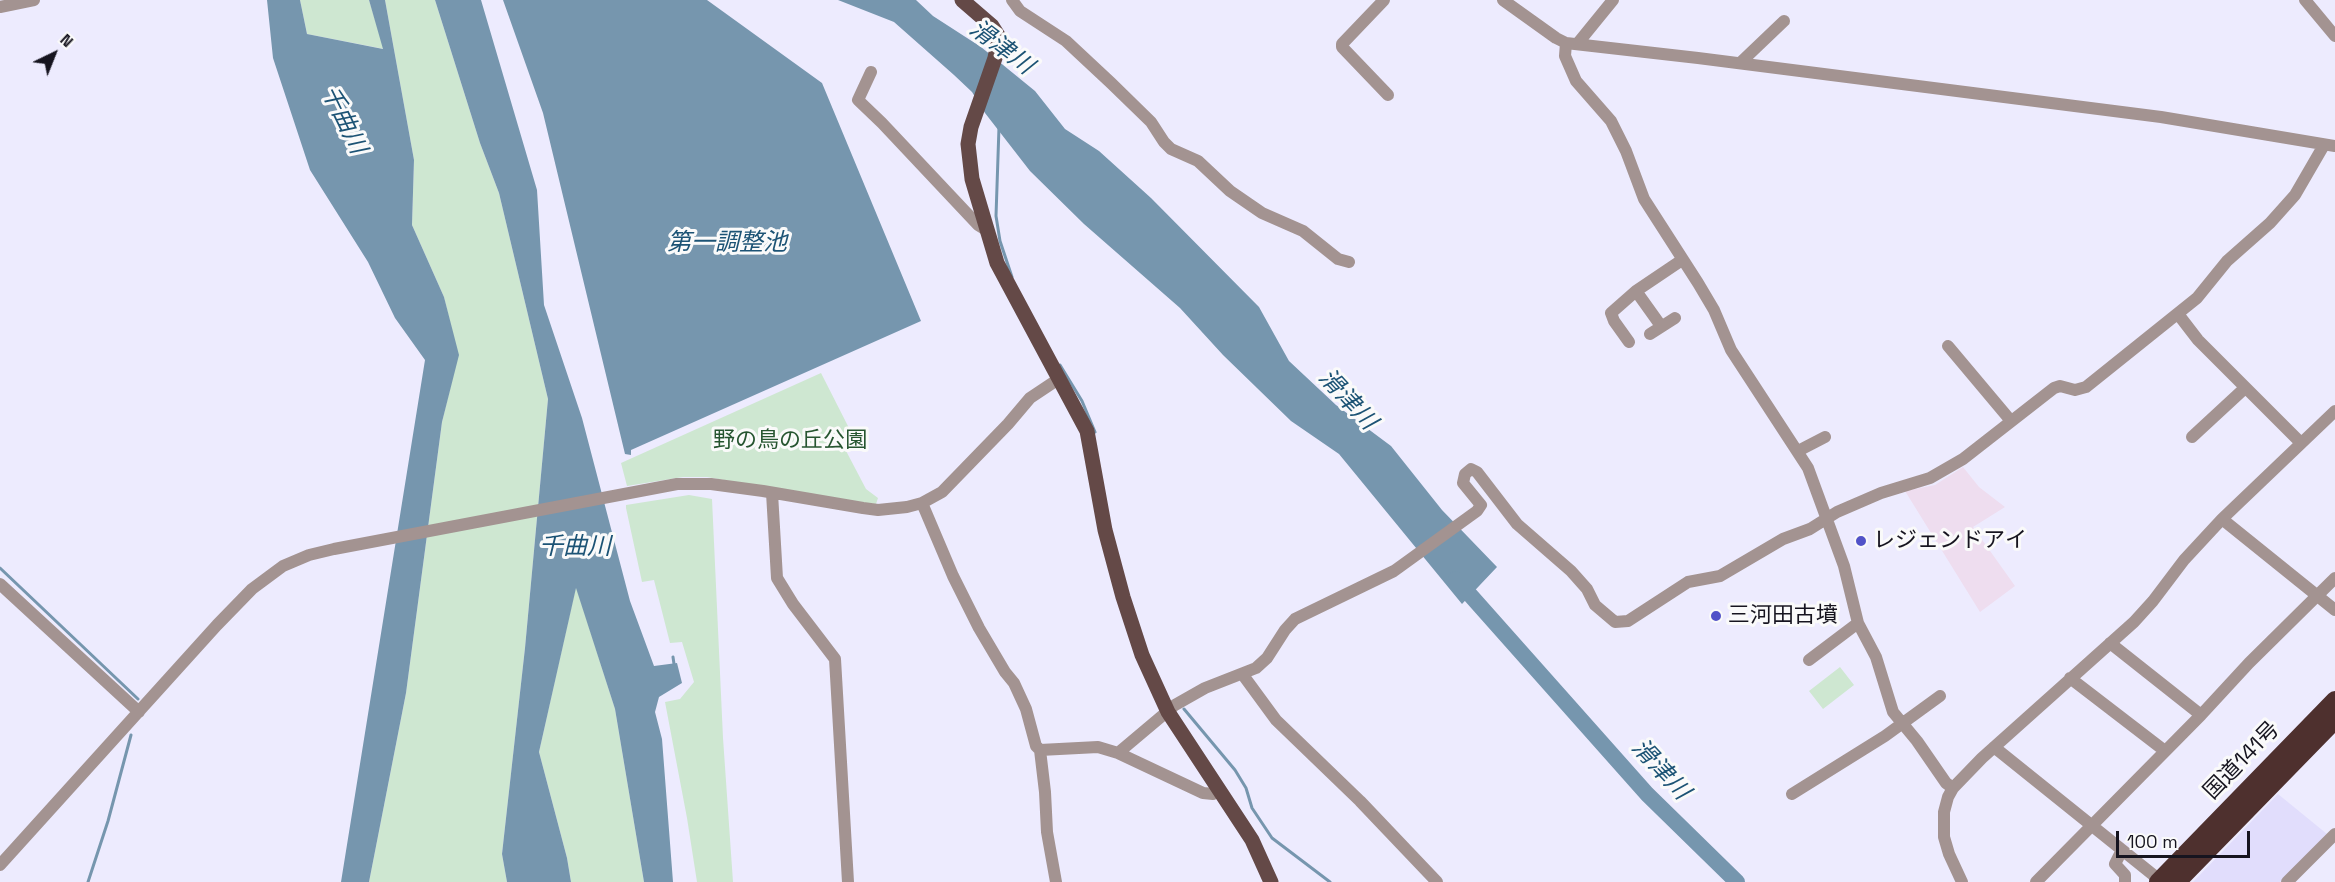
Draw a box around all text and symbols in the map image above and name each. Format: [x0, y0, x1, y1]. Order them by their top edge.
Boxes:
water label: 滑津川 [964, 15, 1038, 81]
north arrow [24, 24, 84, 84]
text: N [56, 29, 78, 52]
water label: 千曲川 [314, 81, 372, 159]
water label: 第一調整池 [667, 229, 787, 257]
water label: 滑津川 [1312, 364, 1382, 436]
park label: 野の鳥の丘公園 [713, 428, 867, 454]
place label: レジェンドアイ [1873, 528, 2027, 554]
water label: 千曲川 [539, 533, 611, 561]
marker: レジェンドアイ [1854, 534, 1868, 548]
place label: 三河田古墳 [1728, 603, 1838, 629]
marker: 三河田古墳 [1709, 609, 1723, 623]
street label: 国道141号 [2199, 717, 2285, 805]
water label: 滑津川 [1625, 734, 1695, 806]
scale bar [2119, 819, 2252, 857]
text: 100 m [2127, 830, 2178, 853]

